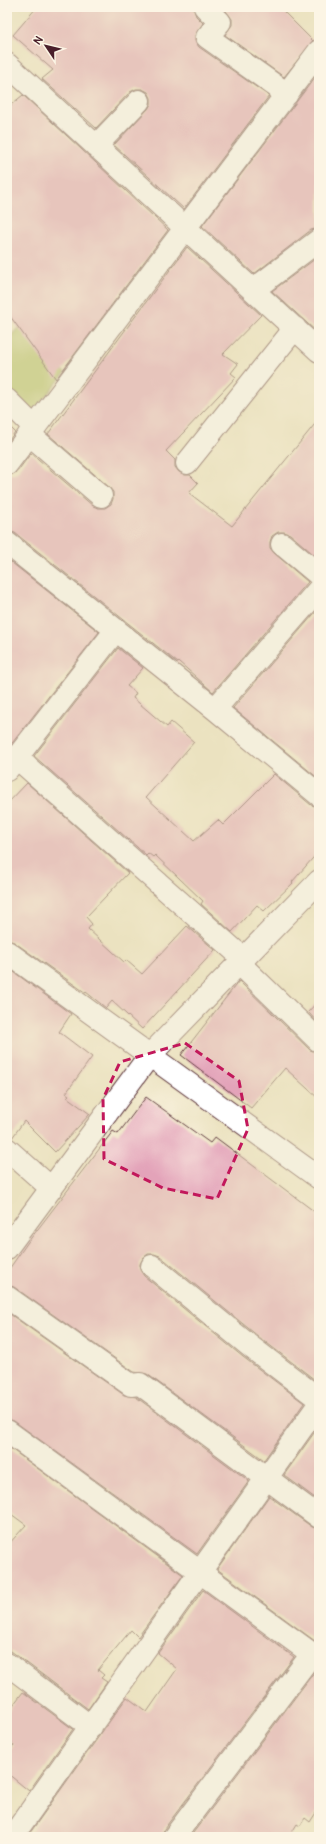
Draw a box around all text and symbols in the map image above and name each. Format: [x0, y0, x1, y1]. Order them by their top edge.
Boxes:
north arrow [26, 26, 66, 66]
text: N [31, 33, 46, 47]

